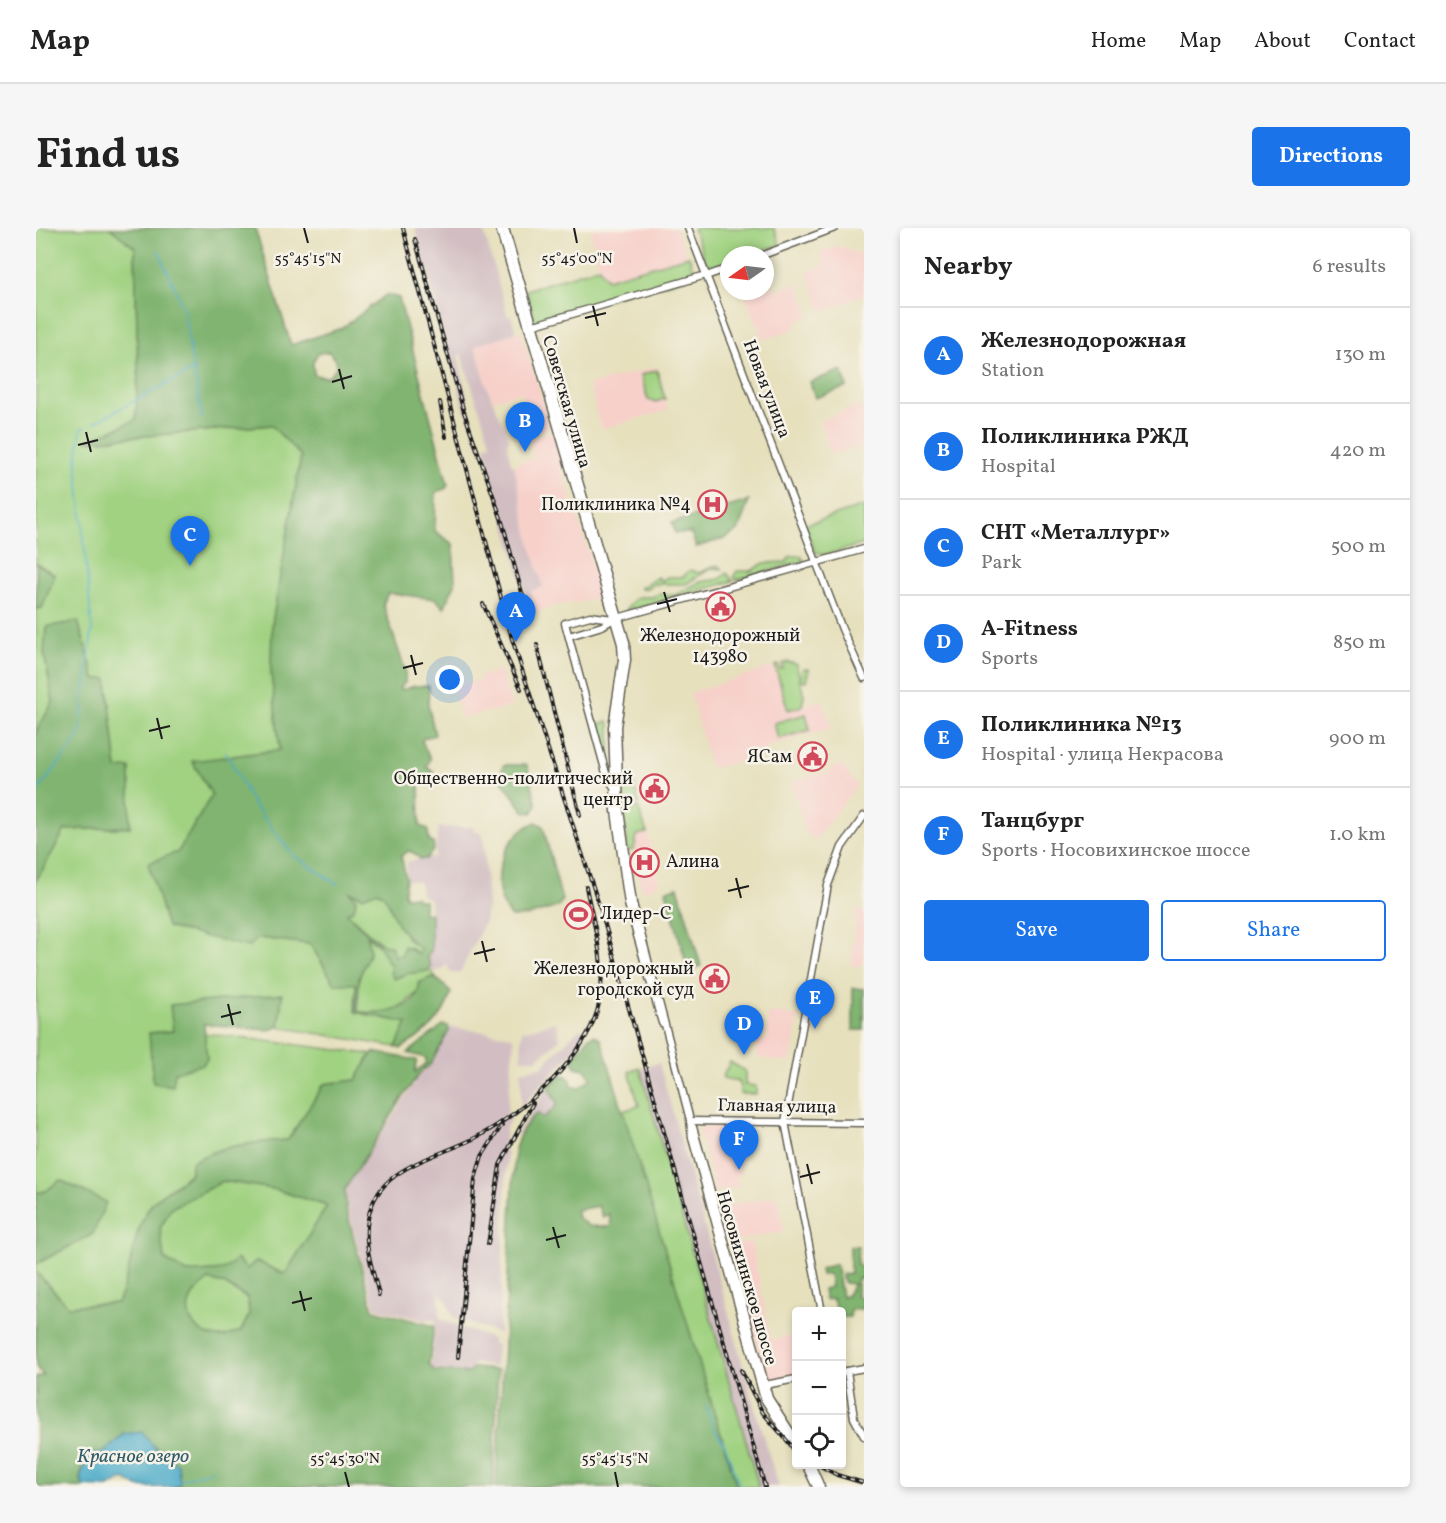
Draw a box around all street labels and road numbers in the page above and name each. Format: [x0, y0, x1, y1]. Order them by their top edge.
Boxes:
street label: Советская улица [535, 333, 597, 471]
street label: Новая улица [736, 336, 796, 442]
street label: Главная улица [717, 1093, 837, 1121]
street label: Носовихинское шоссе [709, 1188, 783, 1368]

